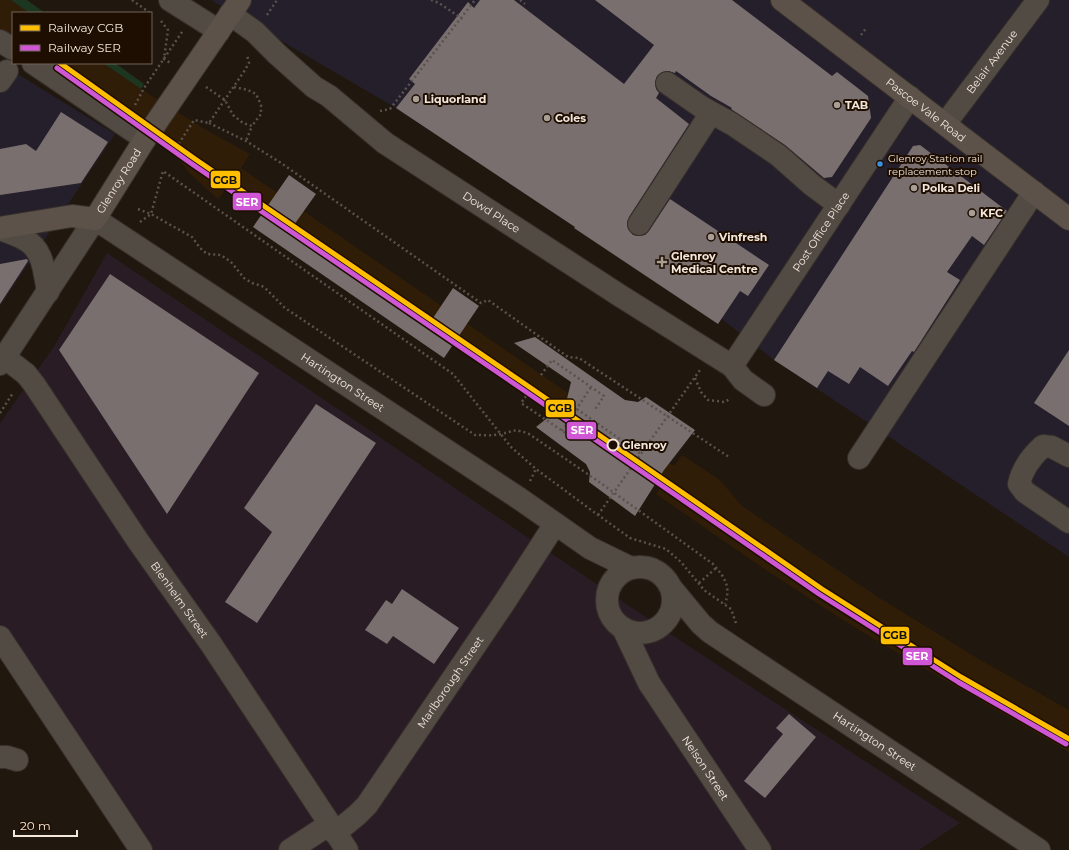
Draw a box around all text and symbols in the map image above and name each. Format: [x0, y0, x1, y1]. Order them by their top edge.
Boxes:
legend [12, 12, 152, 64]
text: Railway CGB [48, 20, 123, 35]
street label: Belair Avenue [963, 27, 1020, 96]
text: Railway SER [48, 40, 121, 55]
street label: Pascoe Vale Road [883, 75, 969, 145]
place label: Liquorland [424, 92, 486, 106]
marker: Liquorland [411, 94, 421, 104]
place label: TAB [845, 98, 868, 112]
marker: TAB [832, 100, 842, 110]
place label: Coles [555, 111, 586, 125]
marker: Coles [542, 113, 552, 123]
street label: Glenroy Road [93, 146, 144, 216]
place label: Glenroy Station rail replacement stop [888, 152, 982, 178]
marker: Glenroy Station rail replacement stop [875, 159, 885, 169]
line badge: CGB [210, 170, 241, 189]
text: CGB [213, 173, 237, 187]
place label: Polka Deli [922, 181, 980, 195]
marker: Polka Deli [909, 183, 919, 193]
street label: Dowd Place [460, 188, 523, 236]
street label: Post Office Place [789, 189, 852, 274]
line badge: SER [232, 192, 262, 211]
text: SER [236, 195, 258, 209]
place label: KFC [980, 206, 1003, 220]
marker: KFC [967, 208, 977, 218]
place label: Vinfresh [718, 230, 767, 244]
marker: Vinfresh [706, 232, 716, 242]
place label: Glenroy Medical Centre [671, 249, 758, 276]
marker: Glenroy Medical Centre [656, 256, 668, 268]
street label: Hartington Street [298, 350, 388, 415]
line badge: CGB [545, 399, 575, 418]
text: CGB [548, 401, 572, 415]
line badge: SER [566, 421, 597, 440]
text: SER [571, 423, 593, 437]
marker: Glenroy [606, 438, 620, 452]
place label: Glenroy [622, 438, 667, 452]
street label: Blenheim Street [148, 559, 212, 641]
line badge: CGB [880, 626, 910, 645]
text: CGB [883, 628, 907, 642]
street label: Marlborough Street [414, 633, 487, 731]
line badge: SER [902, 647, 933, 666]
text: SER [906, 649, 928, 663]
street label: Hartington Street [830, 708, 919, 774]
street label: Nelson Street [679, 733, 732, 803]
scale bar [14, 812, 77, 838]
text: 20 m [20, 818, 51, 833]

